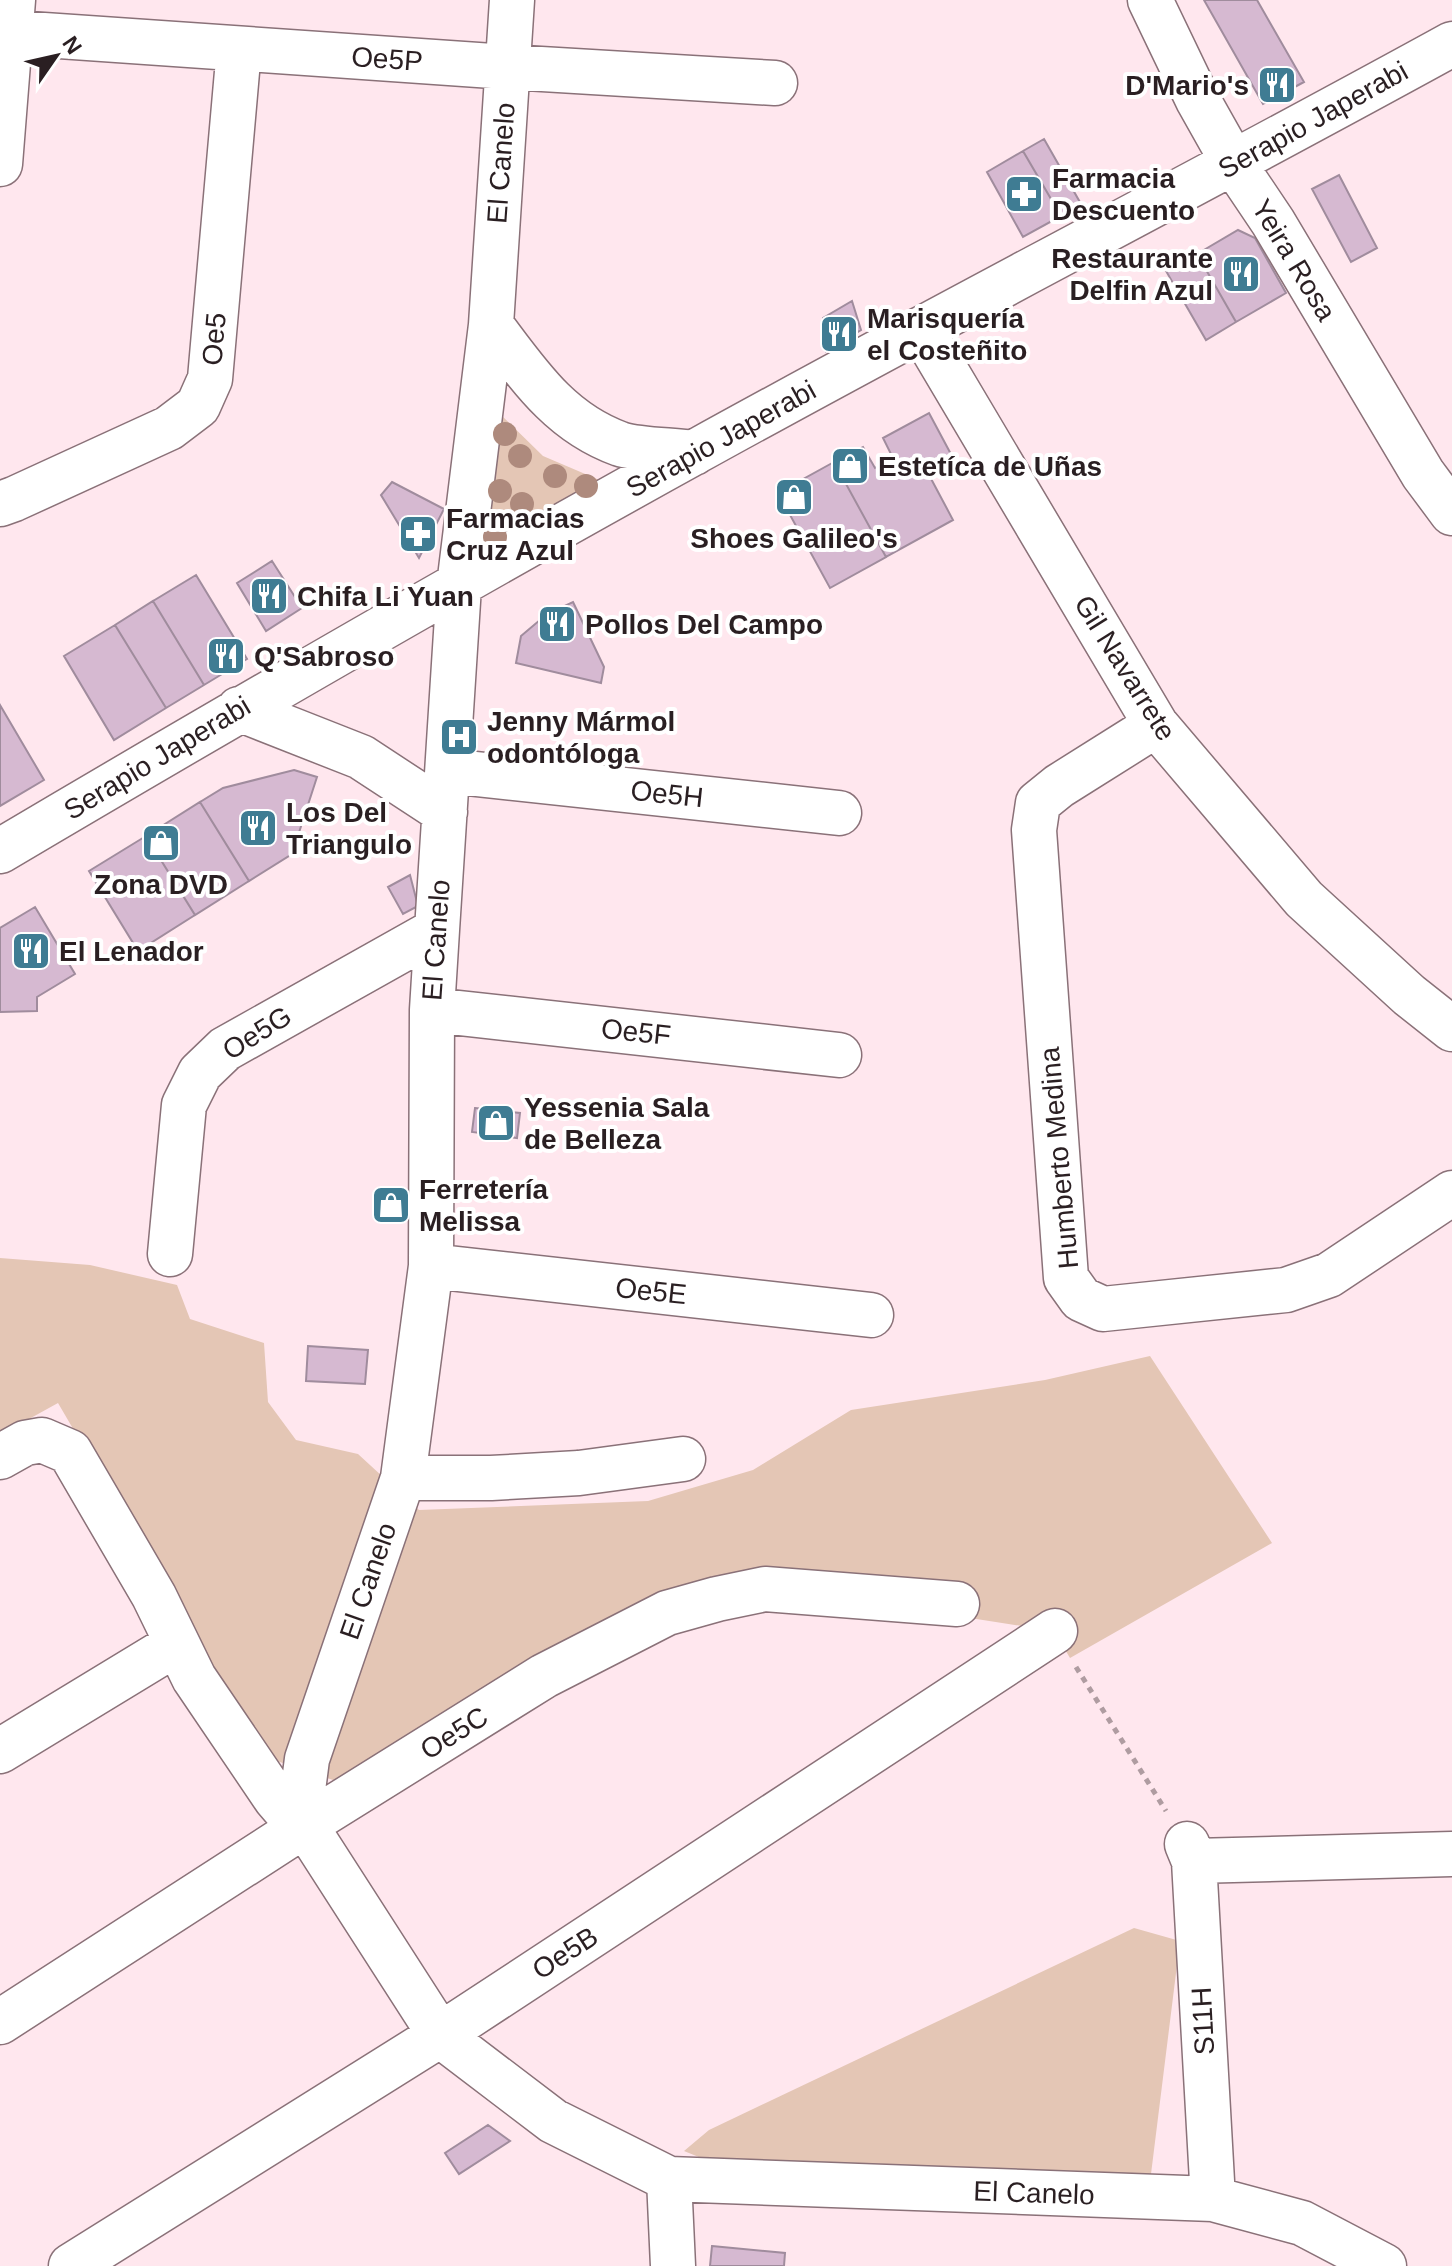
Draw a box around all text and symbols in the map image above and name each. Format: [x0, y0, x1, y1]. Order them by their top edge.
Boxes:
north arrow [16, 16, 96, 96]
text: N [57, 32, 87, 59]
street label: Oe5P [350, 41, 424, 77]
street label: Serapio Japerabi [1213, 55, 1413, 185]
restaurant icon: D'Mario's [1256, 64, 1298, 106]
place label: D'Mario's [1125, 70, 1249, 101]
street label: El Canelo [481, 101, 521, 225]
place label: Farmacia Descuento [1052, 163, 1195, 226]
pharmacy icon: Farmacia Descuento [1003, 173, 1045, 215]
street label: Yeira Rosa [1246, 194, 1343, 327]
place label: Restaurante Delfin Azul [1051, 243, 1213, 306]
restaurant icon: Restaurante Delfin Azul [1220, 253, 1262, 295]
place label: Marisquería el Costeñito [867, 303, 1027, 366]
street label: Oe5 [196, 311, 232, 367]
restaurant icon: Marisquería el Costeñito [818, 313, 860, 355]
street label: Serapio Japerabi [621, 374, 821, 504]
shop icon: Estetíca de Uñas [829, 445, 871, 487]
place label: Estetíca de Uñas [878, 451, 1102, 482]
shop icon: Shoes Galileo's [773, 476, 815, 518]
place label: Farmacias Cruz Azul [446, 503, 585, 566]
pharmacy icon: Farmacias Cruz Azul [397, 513, 439, 555]
place label: Shoes Galileo's [690, 523, 898, 554]
restaurant icon: Chifa Li Yuan [248, 575, 290, 617]
place label: Chifa Li Yuan [297, 581, 474, 612]
street label: Gil Navarrete [1068, 590, 1182, 746]
restaurant icon: Pollos Del Campo [536, 603, 578, 645]
place label: Pollos Del Campo [585, 609, 823, 640]
restaurant icon: Q'Sabroso [205, 635, 247, 677]
place label: Q'Sabroso [254, 641, 394, 672]
street label: Serapio Japerabi [58, 690, 256, 826]
place label: Jenny Mármol odontóloga [487, 706, 675, 769]
hospital icon: Jenny Mármol odontóloga [438, 716, 480, 758]
street label: Oe5H [629, 775, 705, 813]
place label: Los Del Triangulo [286, 797, 412, 860]
restaurant icon: Los Del Triangulo [237, 807, 279, 849]
shop icon: Zona DVD [140, 822, 182, 864]
place label: Zona DVD [94, 869, 228, 900]
street label: El Canelo [416, 878, 456, 1002]
restaurant icon: El Lenador [10, 930, 52, 972]
place label: El Lenador [59, 936, 204, 967]
street label: Oe5G [217, 1000, 297, 1066]
street label: Oe5F [600, 1013, 672, 1051]
street label: Humberto Medina [1034, 1045, 1084, 1270]
place label: Yessenia Sala de Belleza [524, 1092, 710, 1155]
shop icon: Yessenia Sala de Belleza [475, 1102, 517, 1144]
place label: Ferretería Melissa [419, 1174, 549, 1237]
shop icon: Ferretería Melissa [370, 1184, 412, 1226]
street label: Oe5E [614, 1272, 688, 1310]
street label: El Canelo [334, 1519, 402, 1643]
street label: Oe5C [415, 1700, 493, 1766]
street label: Oe5B [527, 1920, 603, 1986]
street label: S11H [1186, 1986, 1220, 2056]
street label: El Canelo [973, 2175, 1095, 2211]

